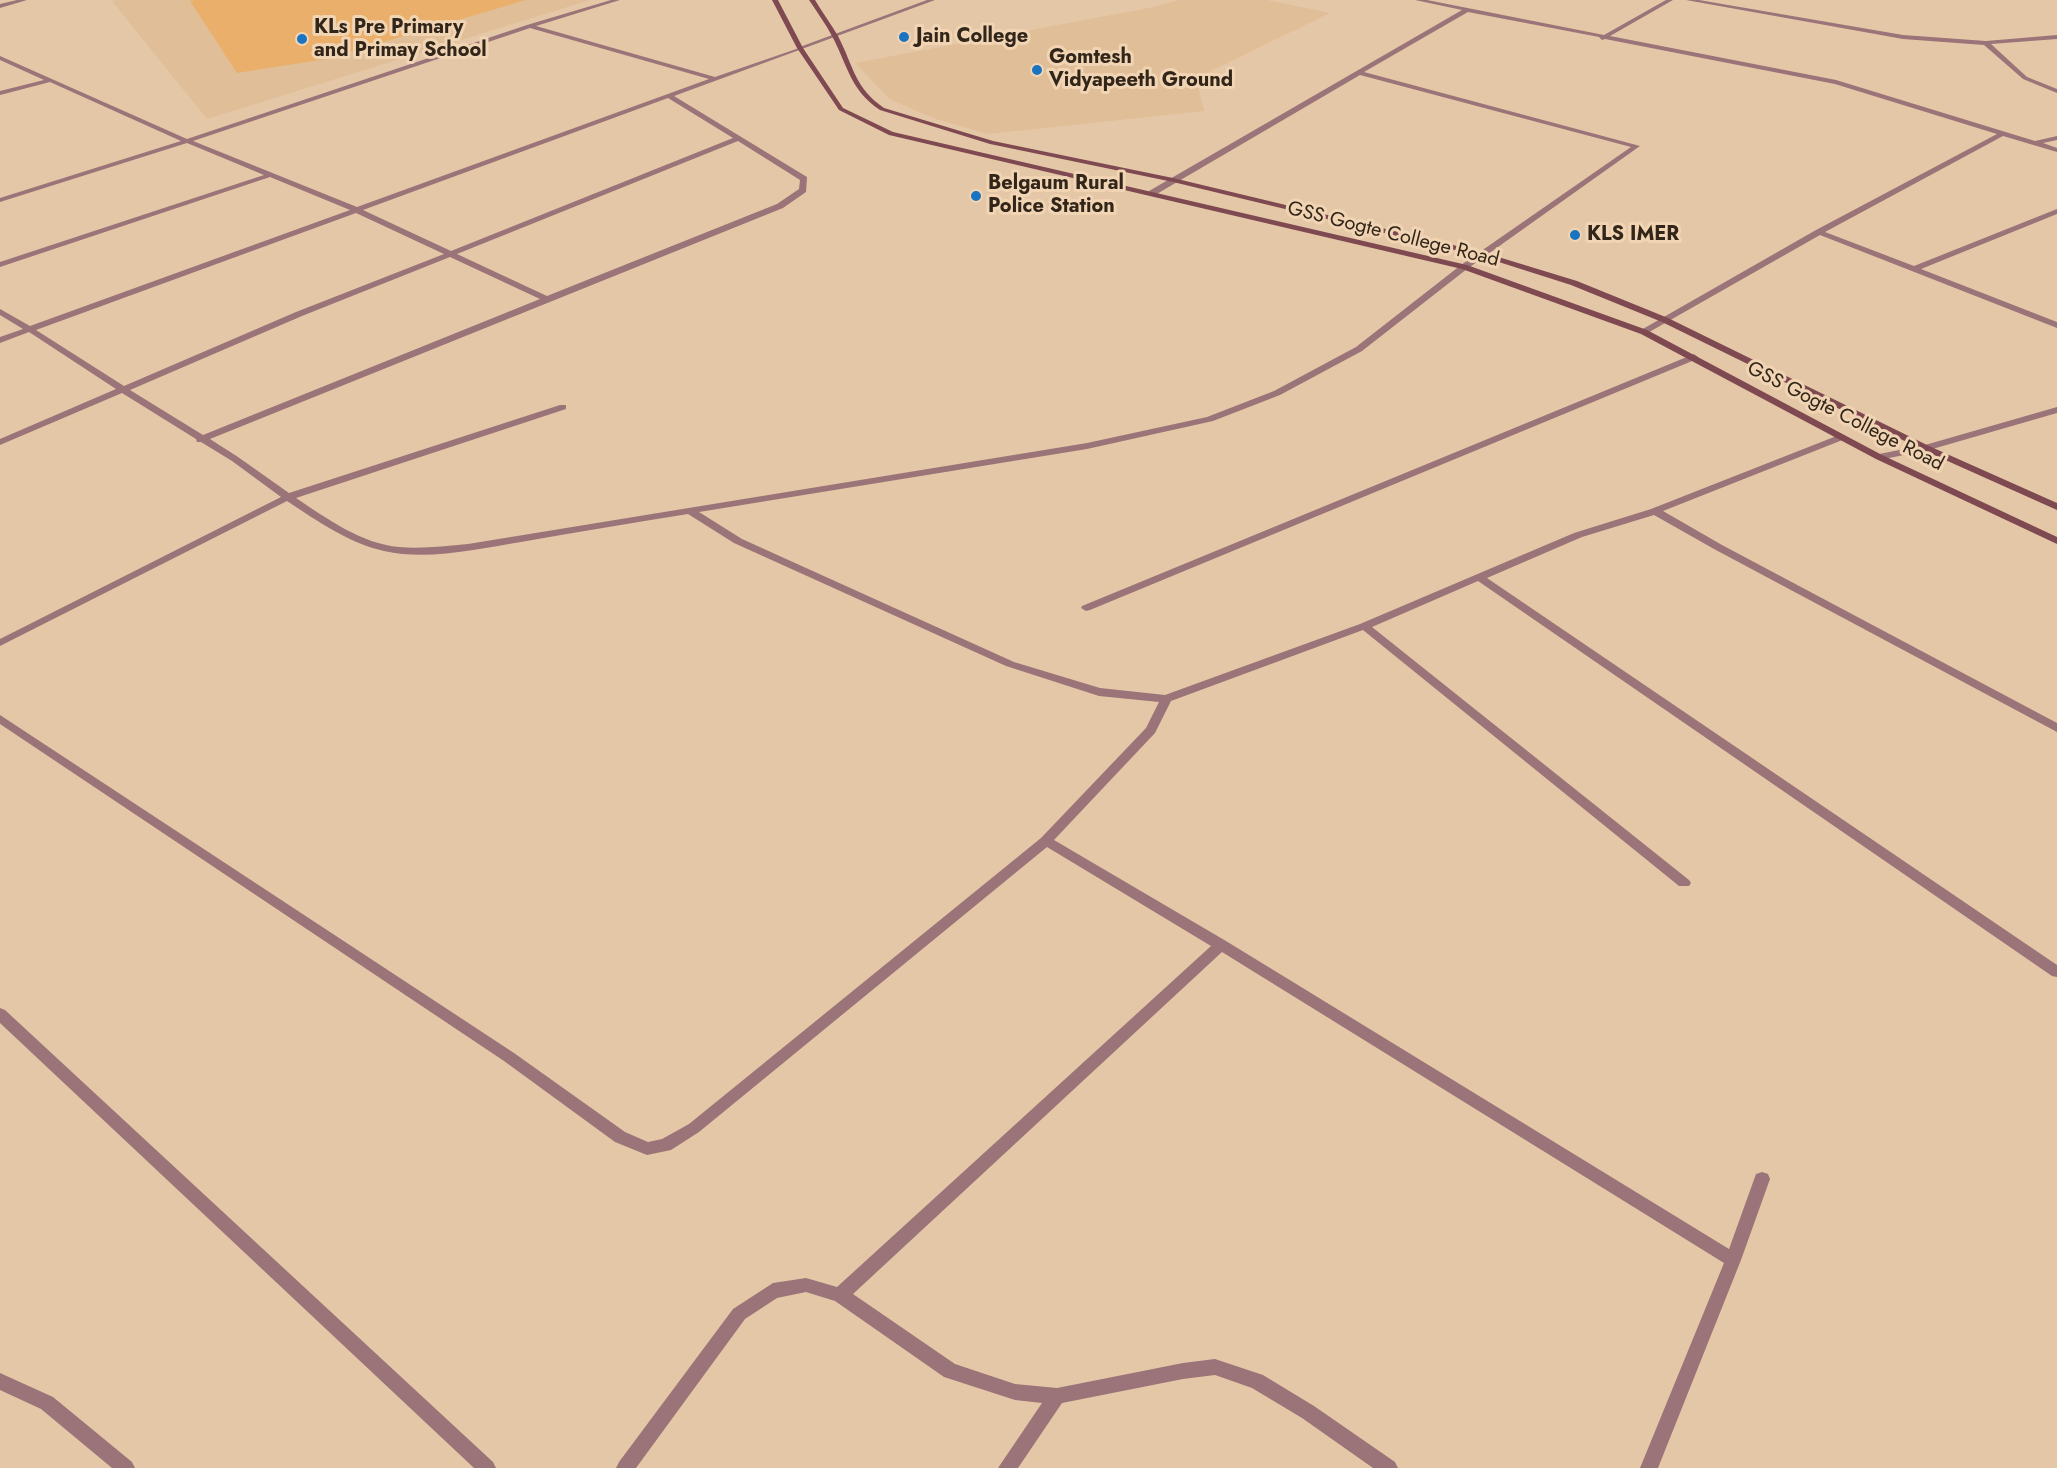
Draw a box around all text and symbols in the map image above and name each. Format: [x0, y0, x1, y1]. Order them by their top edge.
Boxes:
place label: KLs Pre Primary and Primay School [314, 16, 487, 63]
place label: Jain College [916, 25, 1028, 49]
marker: Jain College [897, 30, 911, 44]
marker: KLs Pre Primary and Primay School [295, 32, 309, 46]
place label: Gomtesh Vidyapeeth Ground [1049, 46, 1233, 93]
marker: Gomtesh Vidyapeeth Ground [1030, 63, 1044, 77]
place label: Belgaum Rural Police Station [988, 172, 1124, 219]
marker: Belgaum Rural Police Station [969, 189, 983, 203]
street label: GSS Gogte College Road [1285, 197, 1501, 273]
place label: KLS IMER [1587, 223, 1679, 247]
marker: KLS IMER [1568, 228, 1582, 242]
street label: GSS Gogte College Road [1743, 357, 1947, 477]

